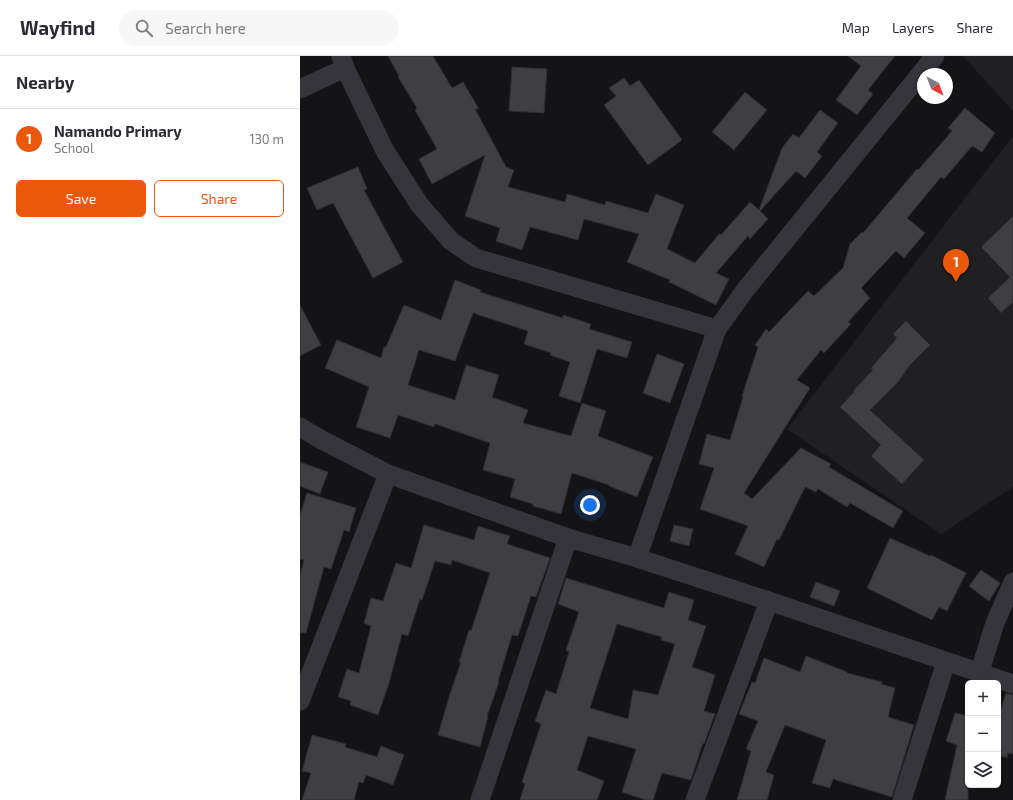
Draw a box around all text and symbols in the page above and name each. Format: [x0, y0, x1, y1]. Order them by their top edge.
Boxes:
search box [119, 10, 399, 46]
text: Wayfind [20, 16, 95, 39]
icon: search [133, 17, 155, 39]
text: Search here [165, 19, 246, 37]
text: Map [842, 19, 870, 36]
text: Layers [892, 19, 934, 36]
text: Share [956, 19, 993, 36]
north arrow [917, 68, 953, 104]
text: Nearby [16, 72, 74, 92]
text: Namando Primary [54, 122, 182, 140]
text: 1 [26, 131, 32, 147]
text: 130 m [249, 131, 284, 147]
text: School [54, 140, 94, 156]
button: Save [16, 180, 146, 217]
button: Share [154, 180, 284, 217]
pin: 1 [943, 249, 969, 282]
your location [580, 495, 600, 515]
map controls [965, 680, 1001, 788]
button: + [965, 680, 1001, 716]
button: − [965, 716, 1001, 752]
button: layers [965, 752, 1001, 788]

